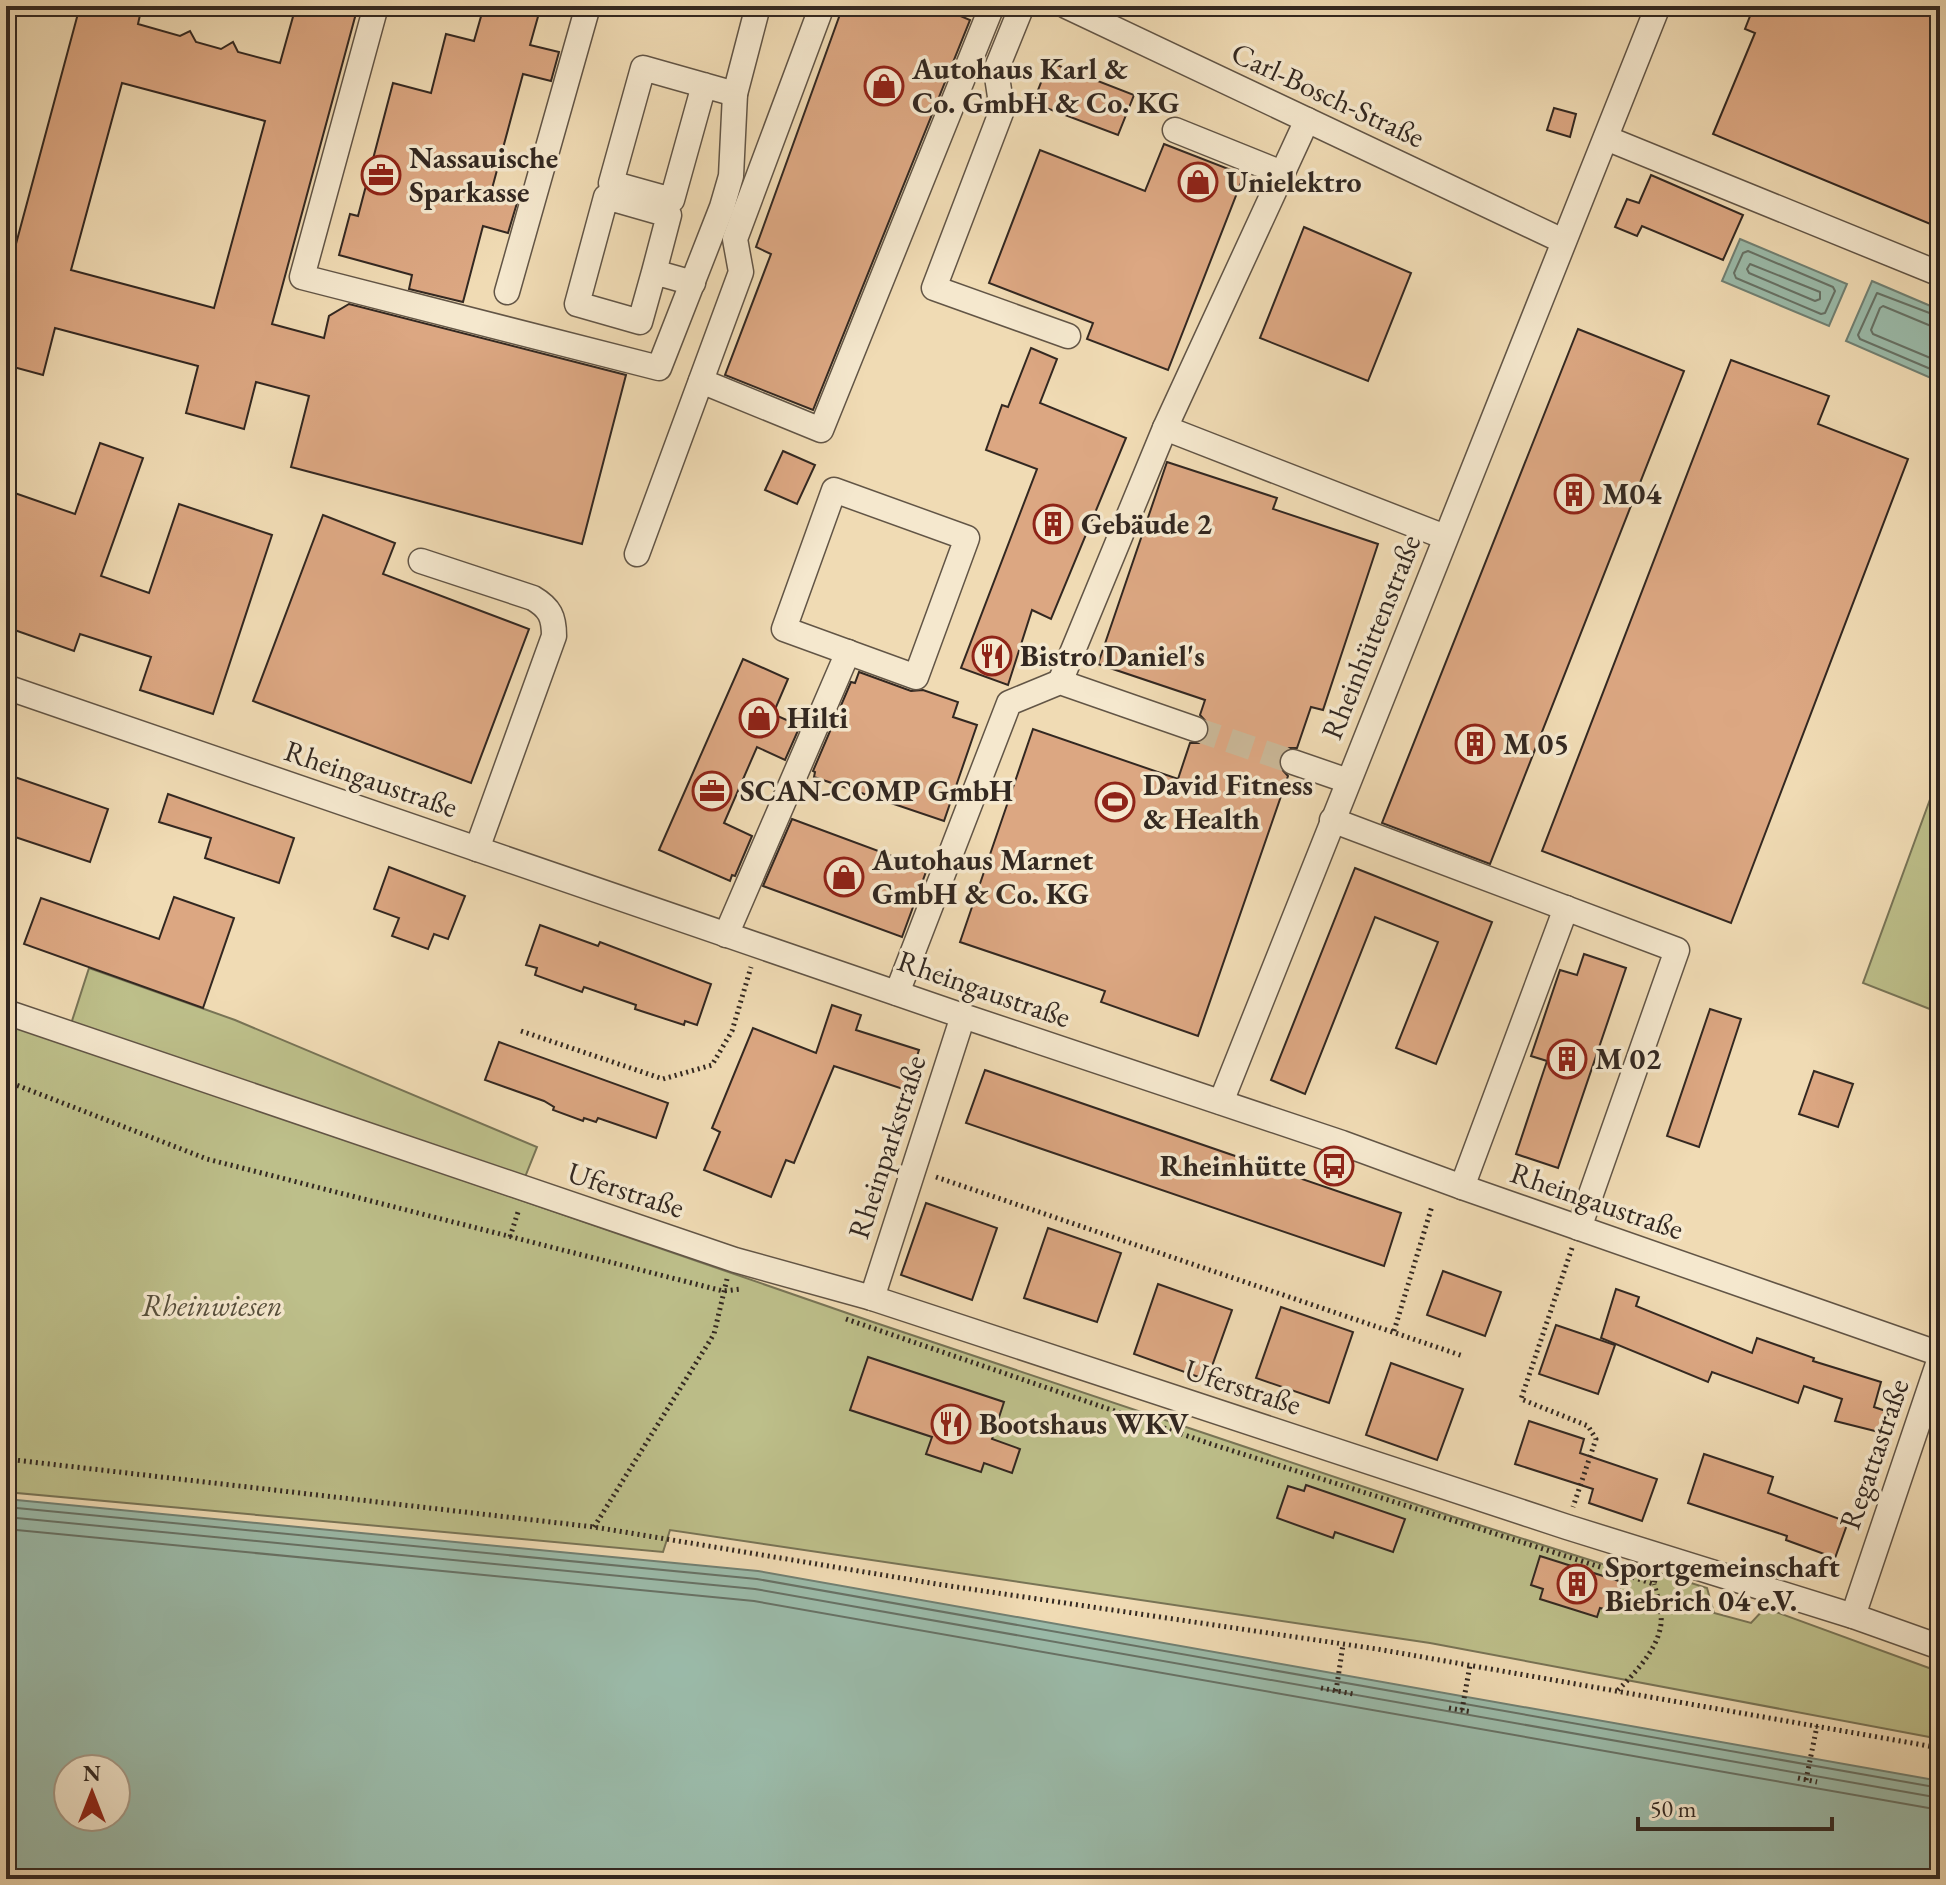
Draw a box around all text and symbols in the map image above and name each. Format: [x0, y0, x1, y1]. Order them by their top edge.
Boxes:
street label: Carl-Bosch-Straße [1225, 33, 1431, 156]
place label: Autohaus Karl & Co. GmbH & Co. KG [911, 49, 1180, 122]
shop icon: Autohaus Karl & Co. GmbH & Co. KG [863, 65, 905, 107]
place label: Nassauische Sparkasse [409, 138, 558, 211]
office icon: Nassauische Sparkasse [360, 154, 402, 196]
shop icon: Unielektro [1177, 161, 1219, 203]
place label: Unielektro [1226, 162, 1362, 201]
building icon: M04 [1553, 473, 1595, 515]
place label: M04 [1602, 474, 1662, 513]
building icon: Gebäude 2 [1032, 503, 1074, 545]
place label: Gebäude 2 [1081, 504, 1212, 543]
street label: Rheinhüttenstraße [1312, 529, 1429, 745]
restaurant icon: Bistro Daniel's [971, 635, 1013, 677]
place label: Bistro Daniel's [1020, 636, 1205, 675]
shop icon: Hilti [738, 697, 780, 739]
place label: Hilti [787, 698, 848, 737]
building icon: M 05 [1454, 723, 1496, 765]
place label: M 05 [1503, 724, 1569, 763]
street label: Rheingaustraße [279, 731, 463, 826]
place label: David Fitness & Health [1143, 765, 1313, 838]
office icon: SCAN-COMP GmbH [691, 770, 733, 812]
place label: SCAN-COMP GmbH [740, 771, 1013, 810]
sports icon: David Fitness & Health [1094, 781, 1136, 823]
place label: Autohaus Marnet GmbH & Co. KG [871, 840, 1094, 913]
shop icon: Autohaus Marnet GmbH & Co. KG [823, 856, 865, 898]
street label: Rheingaustraße [892, 941, 1076, 1036]
building icon: M 02 [1546, 1038, 1588, 1080]
place label: M 02 [1595, 1039, 1661, 1078]
street label: Rheinparkstraße [839, 1050, 935, 1244]
bus stop icon: Rheinhütte [1313, 1145, 1355, 1187]
place label: Rheinhütte [1160, 1146, 1306, 1185]
street label: Uferstraße [563, 1152, 690, 1227]
street label: Rheingaustraße [1505, 1153, 1689, 1248]
park label: Rheinwiesen [141, 1286, 283, 1325]
street label: Uferstraße [1180, 1349, 1307, 1424]
street label: Regattastraße [1830, 1373, 1917, 1534]
restaurant icon: Bootshaus WKV [930, 1403, 972, 1445]
place label: Bootshaus WKV [979, 1404, 1190, 1443]
place label: Sportgemeinschaft Biebrich 04 e.V. [1605, 1547, 1841, 1620]
building icon: Sportgemeinschaft Biebrich 04 e.V. [1556, 1563, 1598, 1605]
north arrow [52, 1753, 132, 1833]
text: N [83, 1759, 101, 1788]
scale bar [1638, 1781, 1832, 1831]
text: 50 m [1650, 1793, 1697, 1824]

